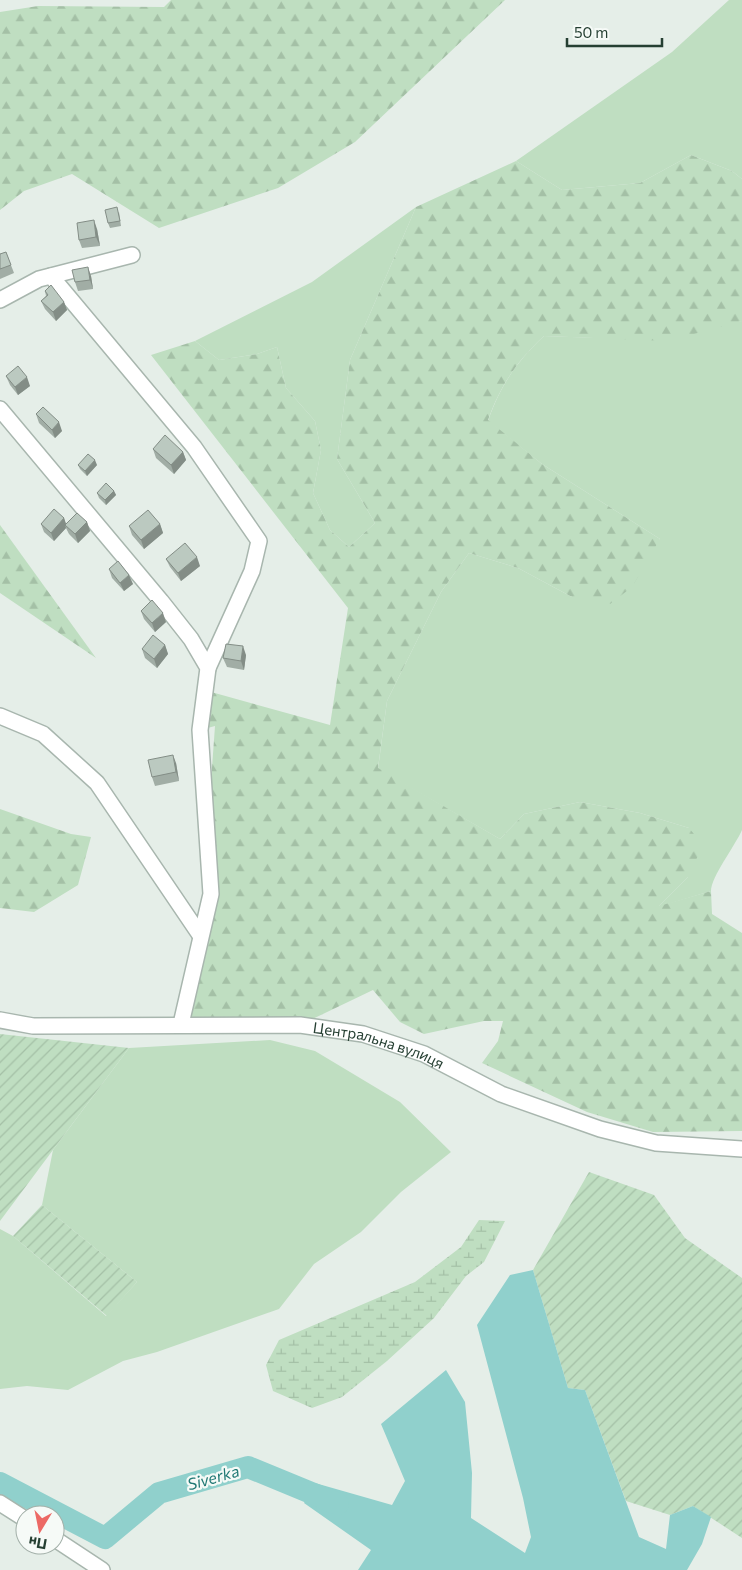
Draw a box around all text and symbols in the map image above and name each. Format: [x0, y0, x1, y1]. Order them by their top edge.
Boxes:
scale bar [567, 15, 662, 47]
text: 50 m [574, 23, 608, 41]
street label: Центральна вулиця [312, 1018, 447, 1072]
water label: Siverka [185, 1461, 241, 1493]
north arrow [15, 1505, 65, 1555]
text: Пн [27, 1533, 48, 1553]

